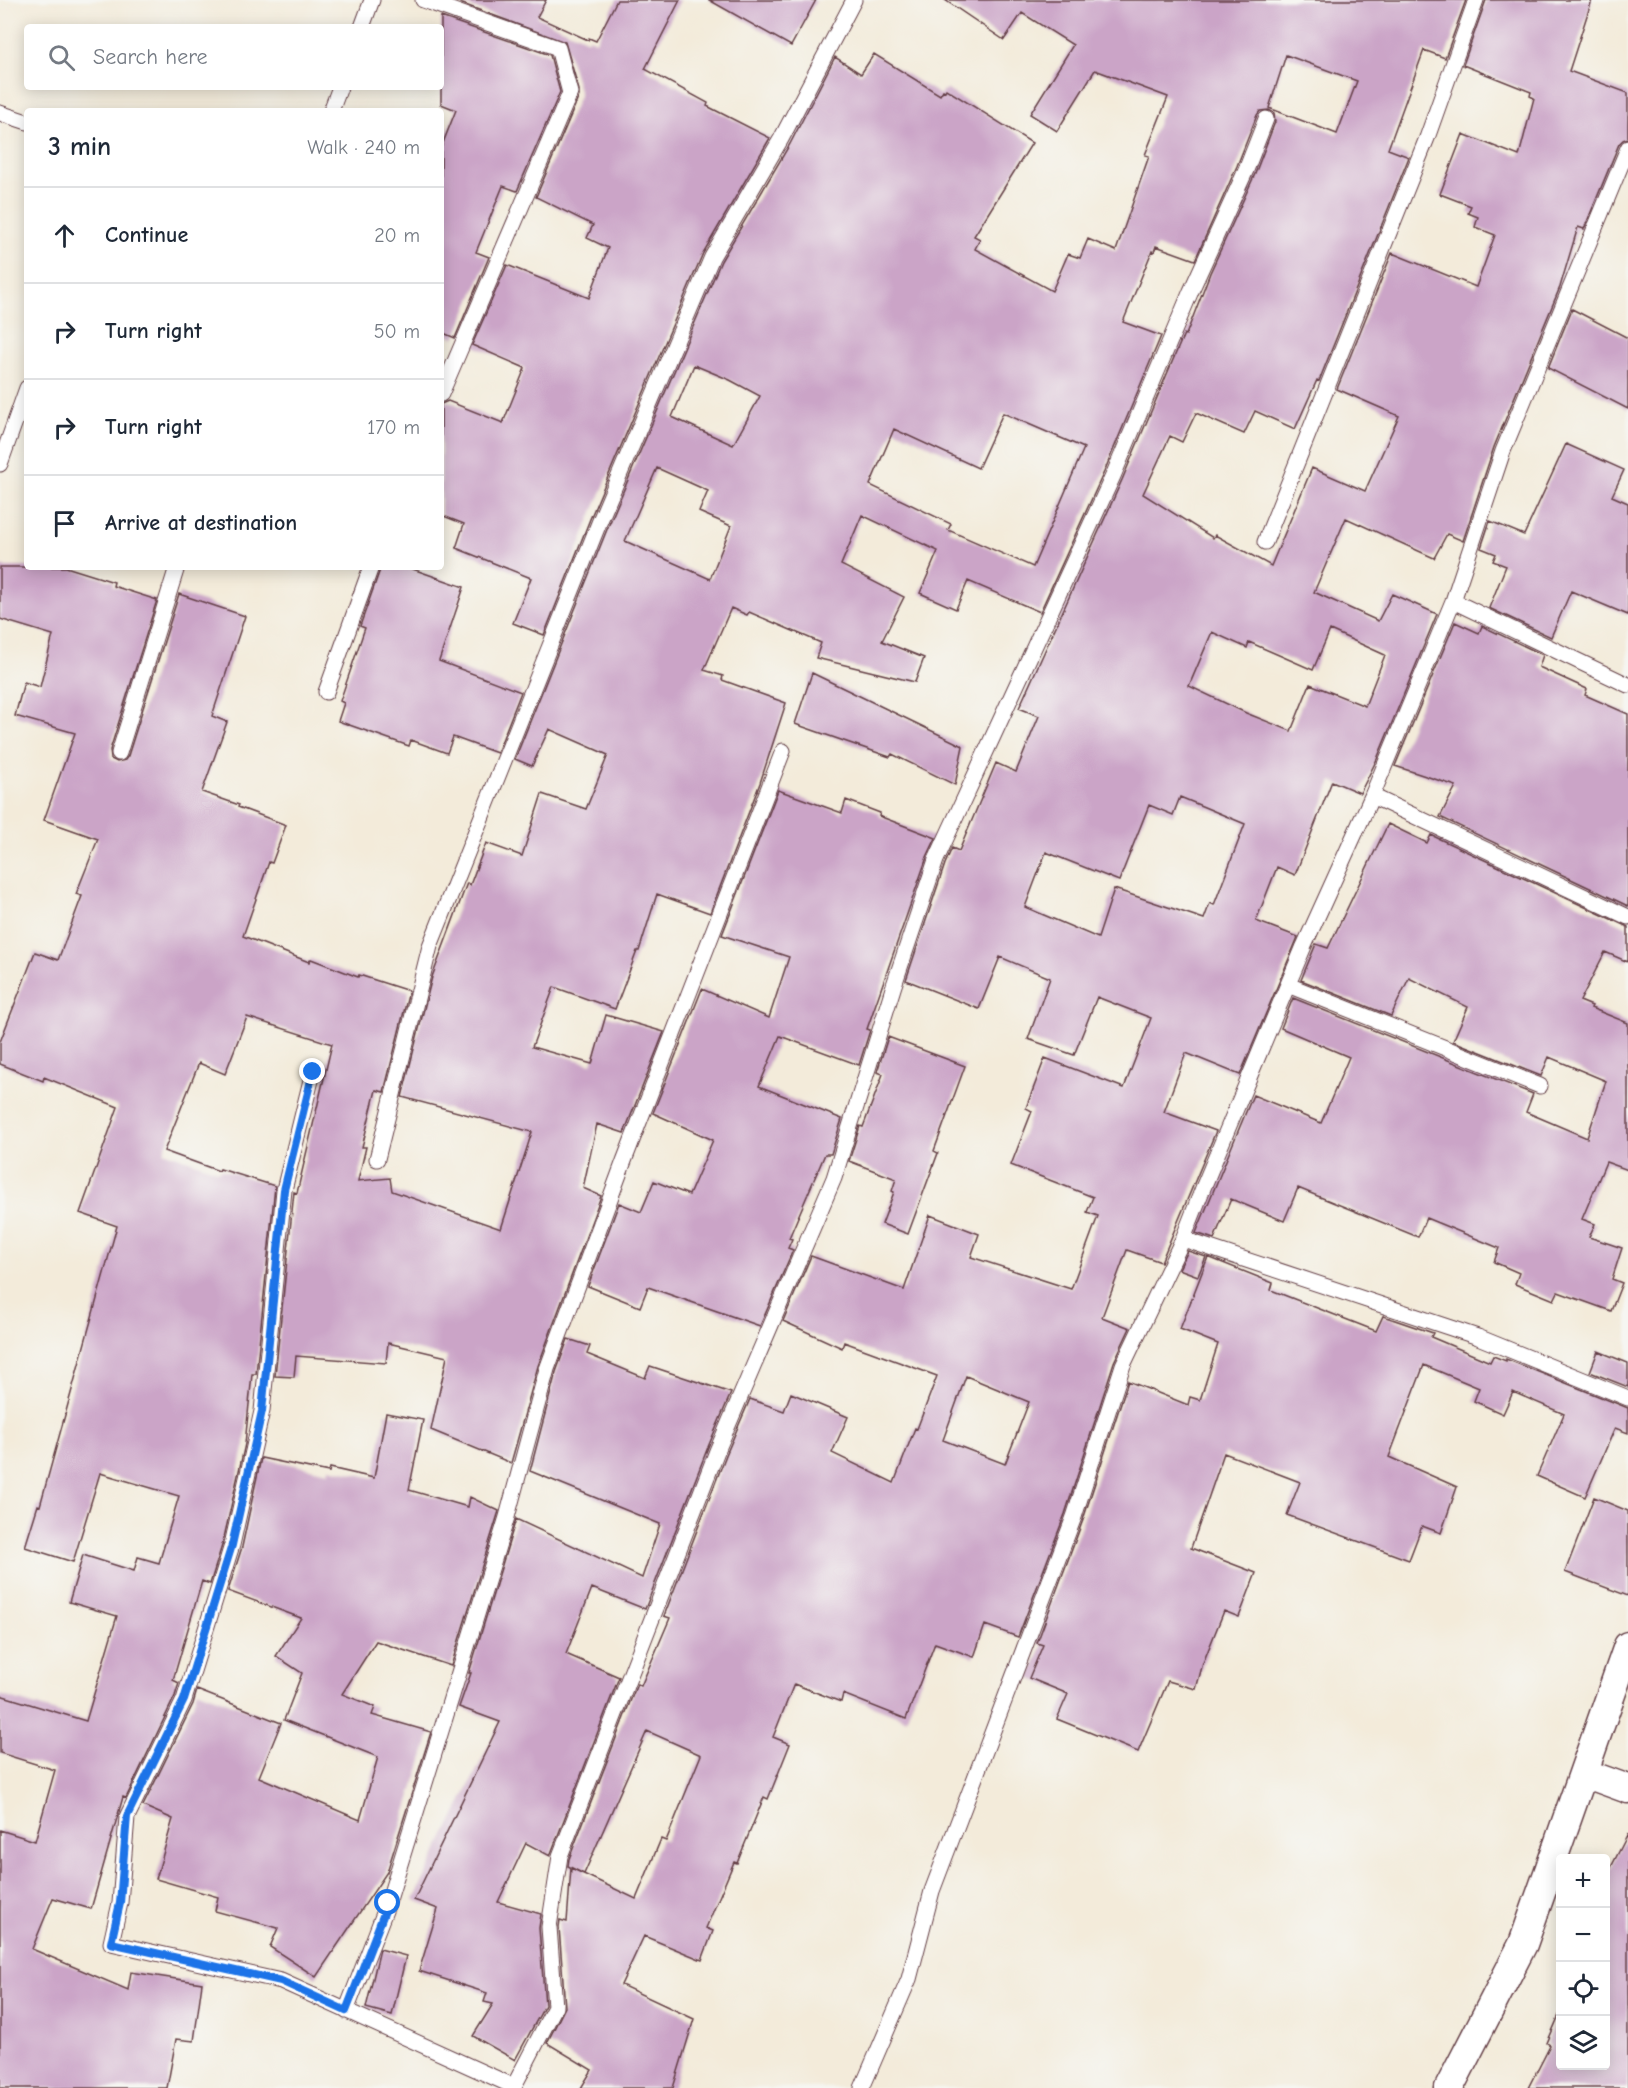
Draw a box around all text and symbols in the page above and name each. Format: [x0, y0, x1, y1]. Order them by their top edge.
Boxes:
search box [24, 24, 444, 90]
icon: search [45, 41, 78, 74]
text: Search here [93, 44, 208, 70]
text: 3 min [48, 132, 111, 162]
text: Walk · 240 m [307, 136, 420, 159]
icon: ahead [48, 219, 81, 252]
text: Continue [105, 222, 188, 248]
text: 20 m [374, 224, 420, 247]
icon: right [48, 315, 81, 348]
text: Turn right [105, 318, 202, 344]
text: 50 m [374, 320, 420, 343]
icon: right [48, 411, 81, 444]
text: Turn right [105, 414, 202, 440]
text: 170 m [367, 416, 420, 439]
icon: arrive [48, 507, 81, 540]
text: Arrive at destination [105, 510, 297, 536]
route end [299, 1058, 325, 1084]
map controls [1556, 1854, 1610, 2070]
button: + [1556, 1854, 1610, 1908]
route start [374, 1889, 400, 1915]
button: − [1556, 1908, 1610, 1962]
button: locate [1556, 1962, 1610, 2016]
button: layers [1556, 2016, 1610, 2070]

